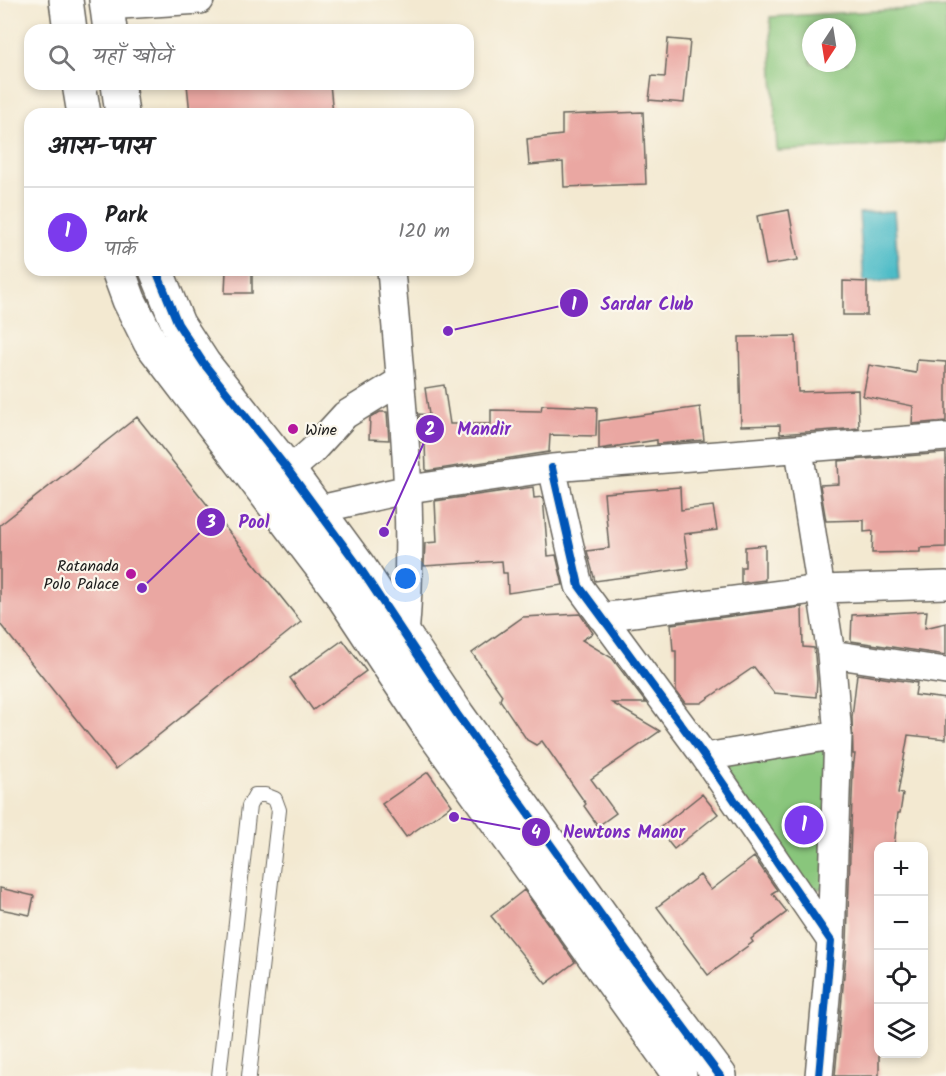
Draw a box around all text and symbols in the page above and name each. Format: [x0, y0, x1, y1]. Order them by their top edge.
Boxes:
north arrow [802, 18, 856, 72]
search box [24, 24, 474, 90]
text: यहाँ खोजें [93, 40, 172, 75]
icon: search [45, 41, 78, 74]
text: आस-पास [48, 126, 152, 168]
text: Park [105, 199, 147, 234]
text: 1 [64, 216, 71, 248]
text: 120 m [398, 216, 450, 248]
text: पार्क [105, 234, 137, 266]
callout: Sardar Club [559, 285, 706, 321]
text: 1 [571, 291, 577, 320]
text: Sardar Club [601, 291, 693, 320]
callout: Mandir [415, 411, 523, 447]
text: 2 [425, 416, 435, 445]
text: Mandir [457, 416, 512, 445]
place label: Wine [305, 418, 337, 443]
marker: Wine [286, 422, 300, 436]
callout: Pool [196, 504, 281, 540]
text: 3 [205, 509, 216, 538]
text: Pool [238, 509, 270, 538]
place label: Ratanada Polo Palace [44, 554, 119, 597]
your location [391, 564, 420, 593]
marker: Ratanada Polo Palace [124, 567, 138, 581]
pin: 1 [784, 802, 824, 848]
callout: Newtons Manor [521, 814, 697, 850]
text: 4 [531, 819, 541, 848]
text: Newtons Manor [563, 819, 686, 848]
map controls [874, 842, 928, 1058]
button: + [874, 842, 928, 896]
button: − [874, 896, 928, 950]
button: locate [874, 950, 928, 1004]
button: layers [874, 1004, 928, 1058]

